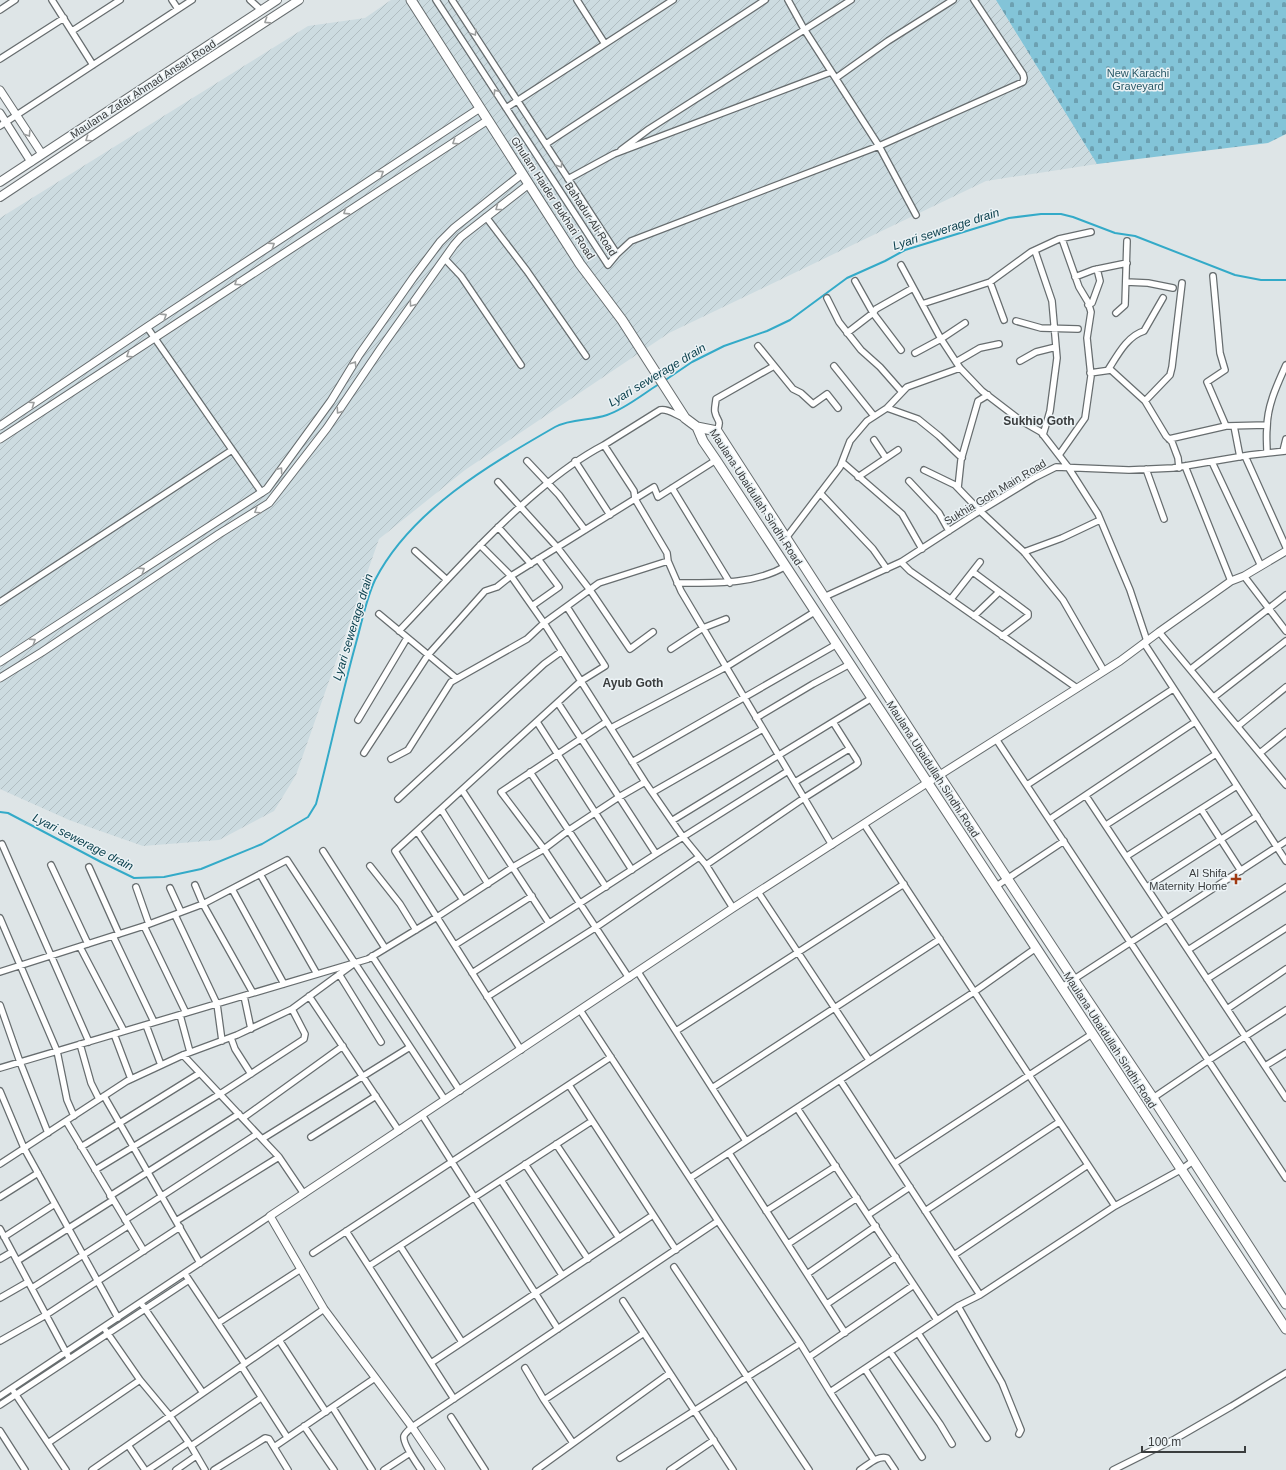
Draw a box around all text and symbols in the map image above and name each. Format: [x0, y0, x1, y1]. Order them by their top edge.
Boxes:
one-way arrow [264, 16, 271, 24]
one-way arrow [469, 29, 476, 36]
street label: Maulana Zafar Ahmad Ansari Road [68, 37, 218, 141]
park label: New Karachi Graveyard [1107, 67, 1169, 92]
one-way arrow [493, 89, 500, 96]
one-way arrow [24, 130, 31, 137]
one-way arrow [85, 134, 92, 142]
street label: Ghulam Haider Bukhari Road [509, 134, 597, 262]
one-way arrow [452, 137, 459, 145]
one-way arrow [555, 161, 562, 168]
one-way arrow [377, 171, 384, 178]
street label: Bahadur Ali Road [563, 180, 619, 258]
one-way arrow [495, 203, 502, 211]
water label: Lyari sewerage drain [891, 205, 1001, 253]
one-way arrow [343, 208, 350, 215]
one-way arrow [268, 243, 275, 250]
one-way arrow [234, 278, 241, 286]
one-way arrow [410, 300, 417, 307]
one-way arrow [160, 313, 167, 321]
water label: Lyari sewerage drain [606, 340, 709, 410]
one-way arrow [126, 350, 133, 358]
one-way arrow [349, 361, 357, 368]
one-way arrow [28, 402, 35, 409]
one-way arrow [337, 407, 344, 414]
district label: Sukhio Goth [1003, 414, 1075, 428]
street label: Maulana Ubaidullah Sindhi Road [707, 427, 805, 567]
street label: Sukhia Goth Main Road [942, 457, 1048, 527]
one-way arrow [275, 468, 282, 475]
one-way arrow [254, 507, 261, 514]
one-way arrow [138, 568, 145, 575]
water label: Lyari sewerage drain [330, 571, 376, 682]
one-way arrow [29, 638, 36, 646]
district label: Ayub Goth [603, 676, 663, 690]
street label: Maulana Ubaidullah Sindhi Road [884, 699, 982, 839]
water label: Lyari sewerage drain [30, 811, 136, 874]
place label: Al Shifa Maternity Home [1149, 867, 1228, 892]
marker: Al Shifa Maternity Home [1230, 873, 1242, 885]
street label: Maulana Ubaidullah Sindhi Road [1061, 970, 1159, 1110]
scale bar [1142, 1428, 1245, 1454]
text: 100 m [1148, 1435, 1181, 1449]

